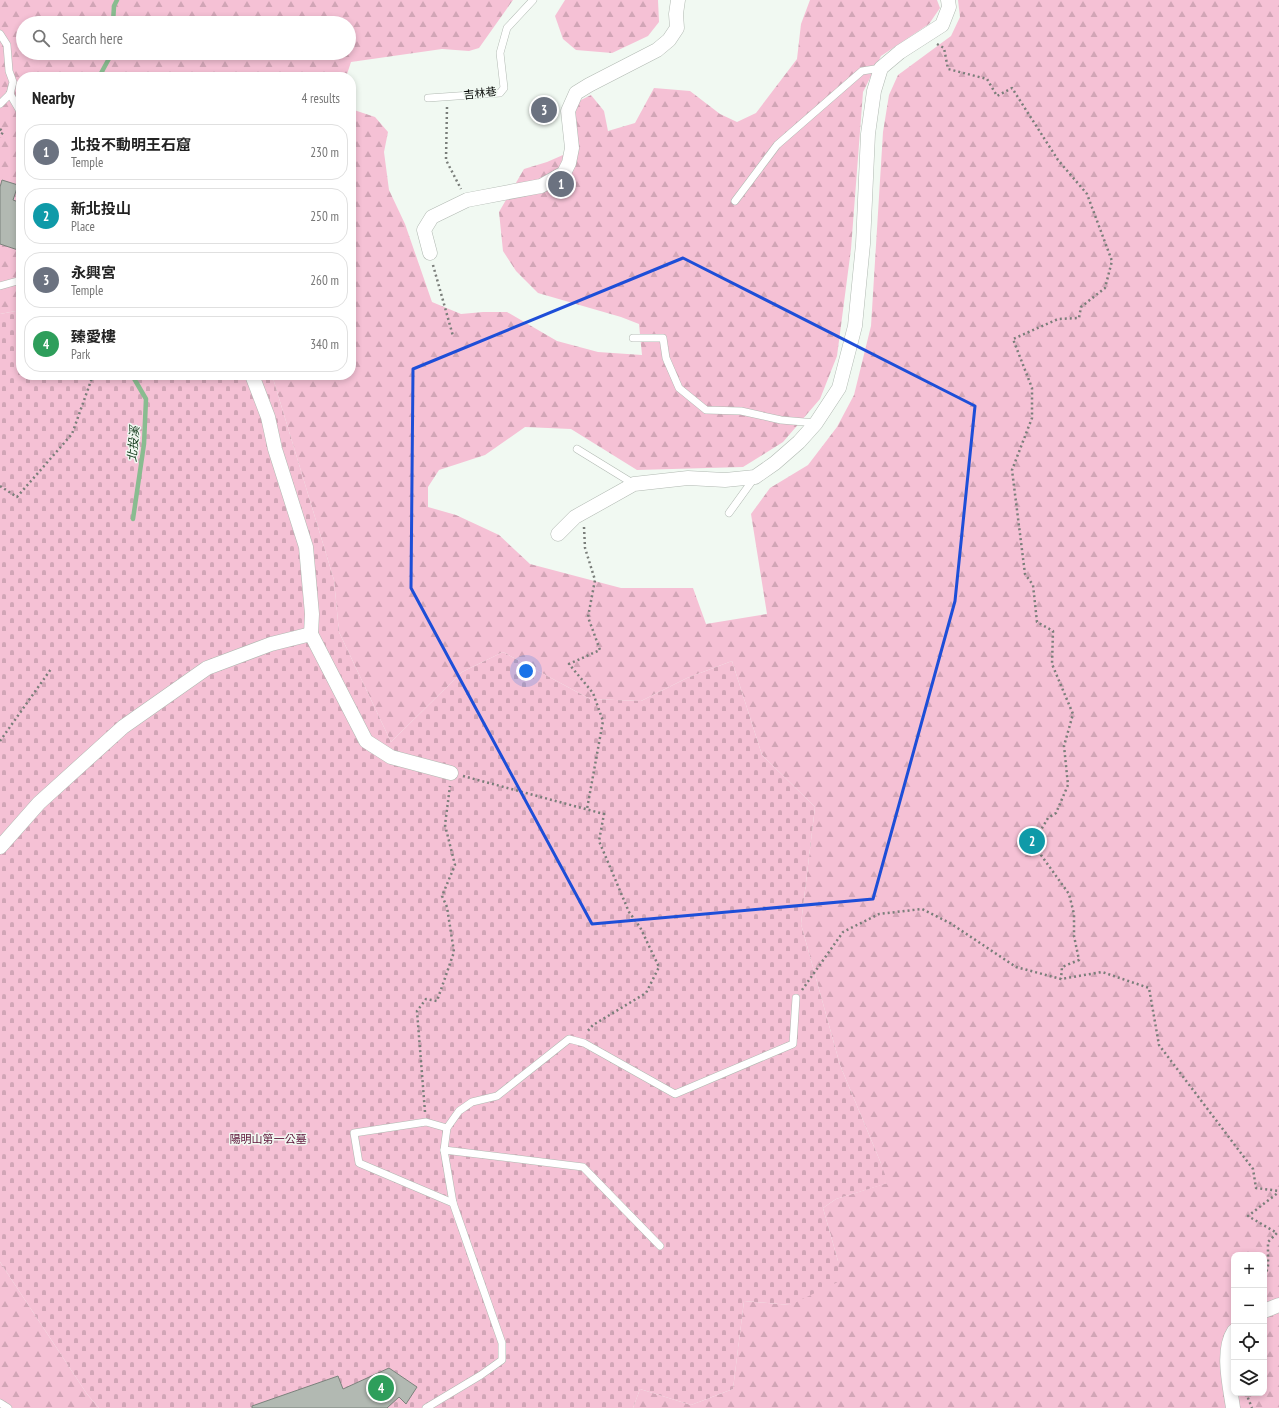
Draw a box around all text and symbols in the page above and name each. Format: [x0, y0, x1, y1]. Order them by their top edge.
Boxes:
search box [16, 16, 356, 60]
icon: search [30, 27, 52, 49]
text: Search here [62, 29, 123, 48]
street label: 吉林巷 [463, 84, 497, 102]
text: Nearby [32, 87, 75, 109]
text: 4 results [301, 90, 340, 107]
pin: 3 [531, 95, 557, 125]
text: 北投不動明王石窟 [71, 135, 191, 154]
text: 1 [43, 144, 49, 161]
text: 230 m [310, 144, 339, 161]
text: Temple [71, 154, 103, 171]
pin: 1 [548, 169, 574, 199]
text: 新北投山 [71, 199, 131, 218]
text: 2 [43, 208, 49, 225]
text: 250 m [310, 208, 339, 225]
text: Place [71, 218, 95, 235]
text: 永興宮 [71, 263, 116, 282]
text: 3 [43, 272, 49, 289]
text: 260 m [310, 272, 339, 289]
text: Temple [71, 282, 103, 299]
text: 臻愛樓 [71, 327, 116, 346]
text: 4 [43, 336, 49, 353]
text: 340 m [310, 336, 339, 353]
text: Park [71, 346, 90, 363]
water label: 北投溪 [124, 423, 142, 463]
your location [516, 661, 536, 681]
pin: 2 [1019, 826, 1045, 856]
park label: 陽明山第一公墓 [230, 1132, 307, 1146]
map controls [1231, 1252, 1267, 1396]
button: + [1231, 1252, 1267, 1288]
button: − [1231, 1288, 1267, 1324]
button: locate [1231, 1324, 1267, 1360]
button: layers [1231, 1360, 1267, 1396]
pin: 4 [368, 1373, 394, 1403]

